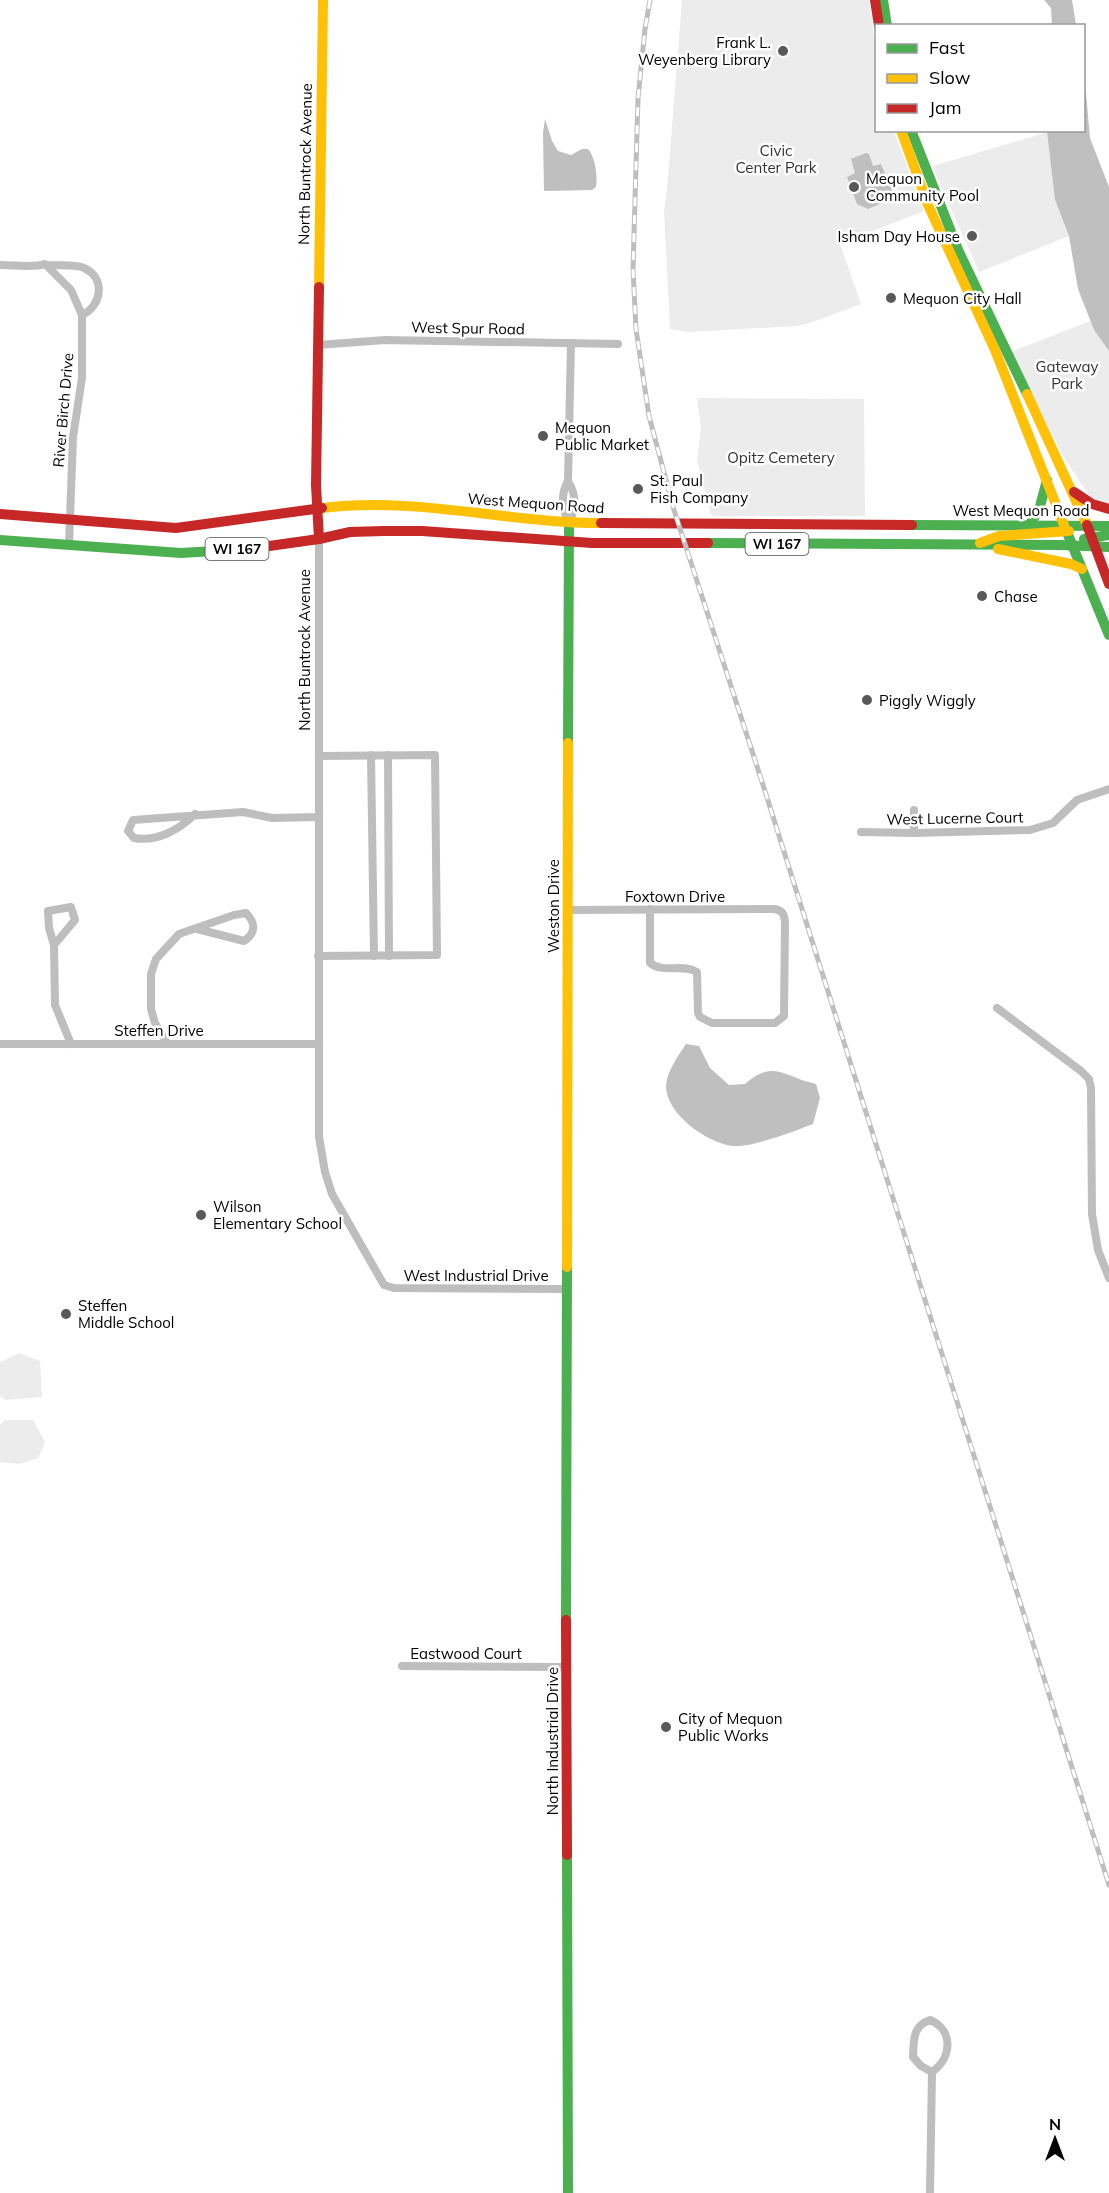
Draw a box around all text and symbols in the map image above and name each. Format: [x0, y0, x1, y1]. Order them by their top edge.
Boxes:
legend [875, 24, 1085, 132]
place label: Frank L. Weyenberg Library [638, 33, 771, 69]
text: Fast [929, 36, 965, 59]
marker: Frank L. Weyenberg Library [776, 44, 790, 58]
text: Slow [929, 66, 971, 89]
street label: North Buntrock Avenue [294, 83, 316, 245]
text: Jam [929, 96, 962, 119]
park label: Civic Center Park [736, 141, 817, 177]
place label: Mequon Community Pool [866, 169, 979, 205]
marker: Mequon Community Pool [847, 180, 861, 194]
place label: Isham Day House [837, 227, 960, 246]
marker: Isham Day House [965, 229, 979, 243]
place label: Mequon City Hall [903, 289, 1022, 308]
marker: Mequon City Hall [884, 291, 898, 305]
street label: West Spur Road [411, 318, 525, 338]
street label: River Birch Drive [49, 352, 77, 468]
park label: Gateway Park [1036, 357, 1099, 393]
place label: Mequon Public Market [555, 418, 649, 454]
marker: Mequon Public Market [536, 429, 550, 443]
park label: Opitz Cemetery [727, 448, 835, 467]
place label: St. Paul Fish Company [650, 471, 748, 507]
marker: St. Paul Fish Company [631, 482, 645, 496]
street label: West Mequon Road [467, 489, 605, 517]
street label: West Mequon Road [952, 501, 1090, 520]
road number: WI 167 [746, 533, 808, 555]
road number: WI 167 [206, 538, 268, 560]
street label: North Buntrock Avenue [295, 569, 314, 731]
place label: Chase [994, 587, 1038, 606]
marker: Chase [975, 589, 989, 603]
place label: Piggly Wiggly [879, 691, 976, 710]
marker: Piggly Wiggly [860, 693, 874, 707]
street label: West Lucerne Court [886, 807, 1024, 829]
street label: Weston Drive [544, 859, 563, 953]
street label: Foxtown Drive [625, 887, 725, 906]
street label: Steffen Drive [114, 1021, 204, 1040]
place label: Wilson Elementary School [213, 1197, 342, 1233]
marker: Wilson Elementary School [194, 1208, 208, 1222]
street label: West Industrial Drive [403, 1266, 549, 1285]
place label: Steffen Middle School [78, 1296, 174, 1332]
marker: Steffen Middle School [59, 1307, 73, 1321]
street label: Eastwood Court [410, 1644, 522, 1663]
street label: North Industrial Drive [543, 1667, 562, 1815]
place label: City of Mequon Public Works [678, 1709, 783, 1745]
marker: City of Mequon Public Works [659, 1720, 673, 1734]
north arrow [1025, 2109, 1085, 2169]
text: N [1049, 2114, 1061, 2134]

